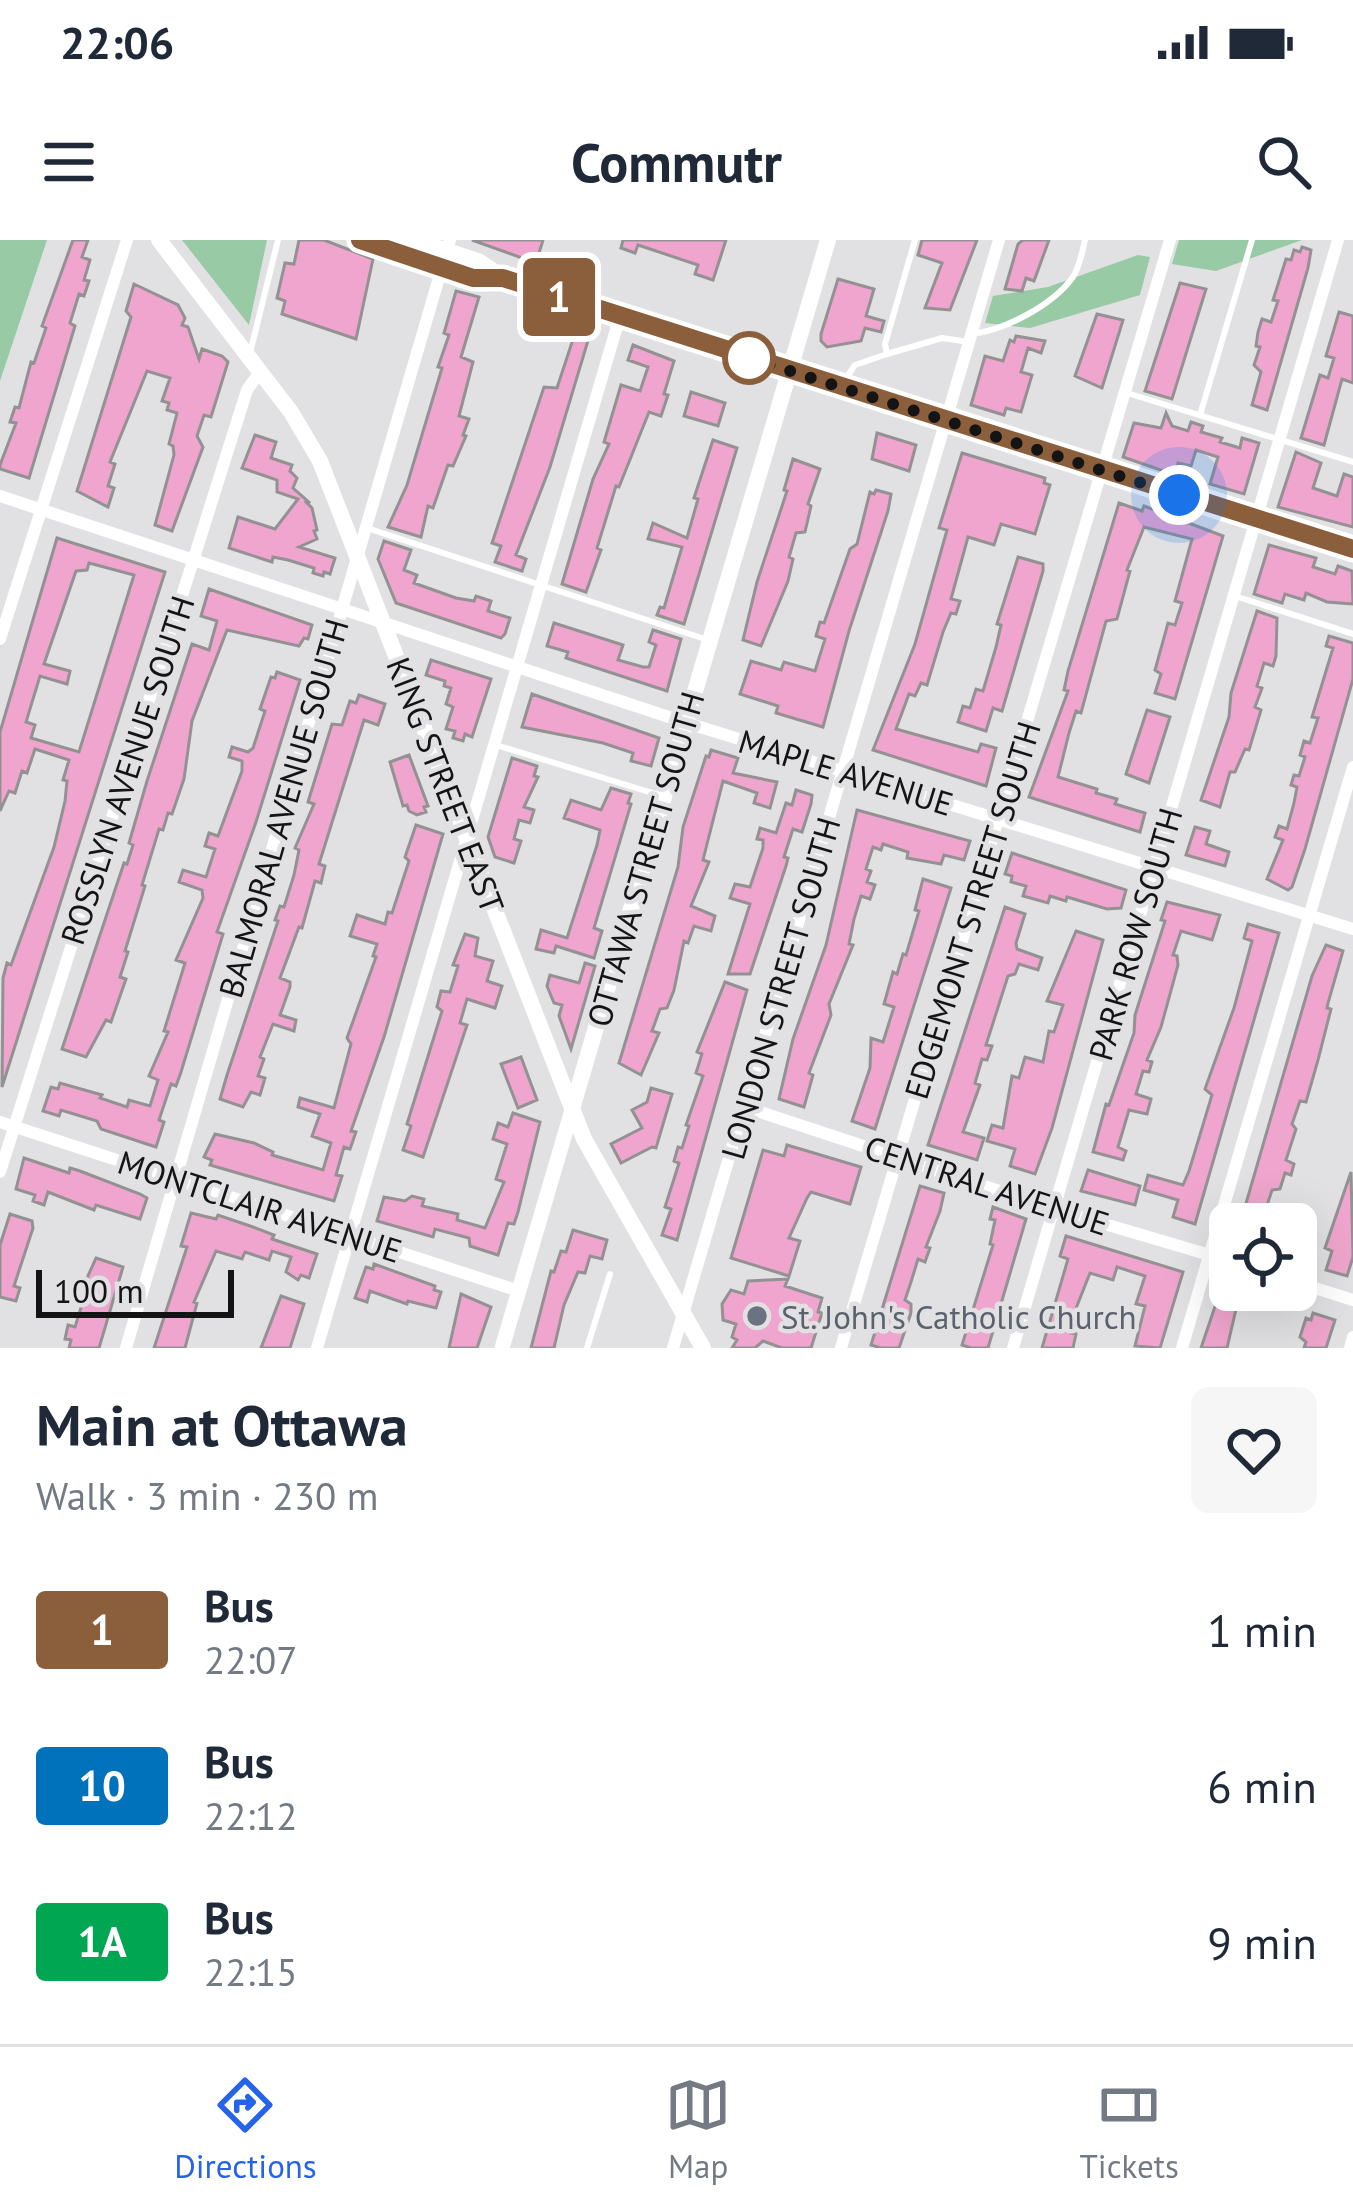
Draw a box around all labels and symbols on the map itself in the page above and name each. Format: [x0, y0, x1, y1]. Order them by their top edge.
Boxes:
line badge: 1 [520, 258, 598, 336]
unlabelled marker [724, 333, 774, 383]
your location [1149, 465, 1209, 525]
street label: ROSSLYN AVENUE SOUTH [50, 590, 204, 950]
street label: BALMORAL AVENUE SOUTH [208, 613, 358, 1003]
street label: KING STREET EAST [377, 651, 515, 919]
street label: OTTAWA STREET SOUTH [577, 687, 713, 1031]
street label: EDGEMONT STREET SOUTH [894, 716, 1050, 1104]
street label: MAPLE AVENUE [734, 719, 958, 825]
street label: PARK ROW SOUTH [1078, 803, 1192, 1065]
street label: LONDON STREET SOUTH [711, 812, 849, 1164]
street label: CENTRAL AVENUE [859, 1125, 1115, 1245]
street label: MONTCLAIR AVENUE [113, 1140, 407, 1272]
scale bar [36, 1264, 234, 1317]
place label: St. John's Catholic Church [781, 1295, 1137, 1338]
marker: St. John's Catholic Church [744, 1303, 770, 1329]

